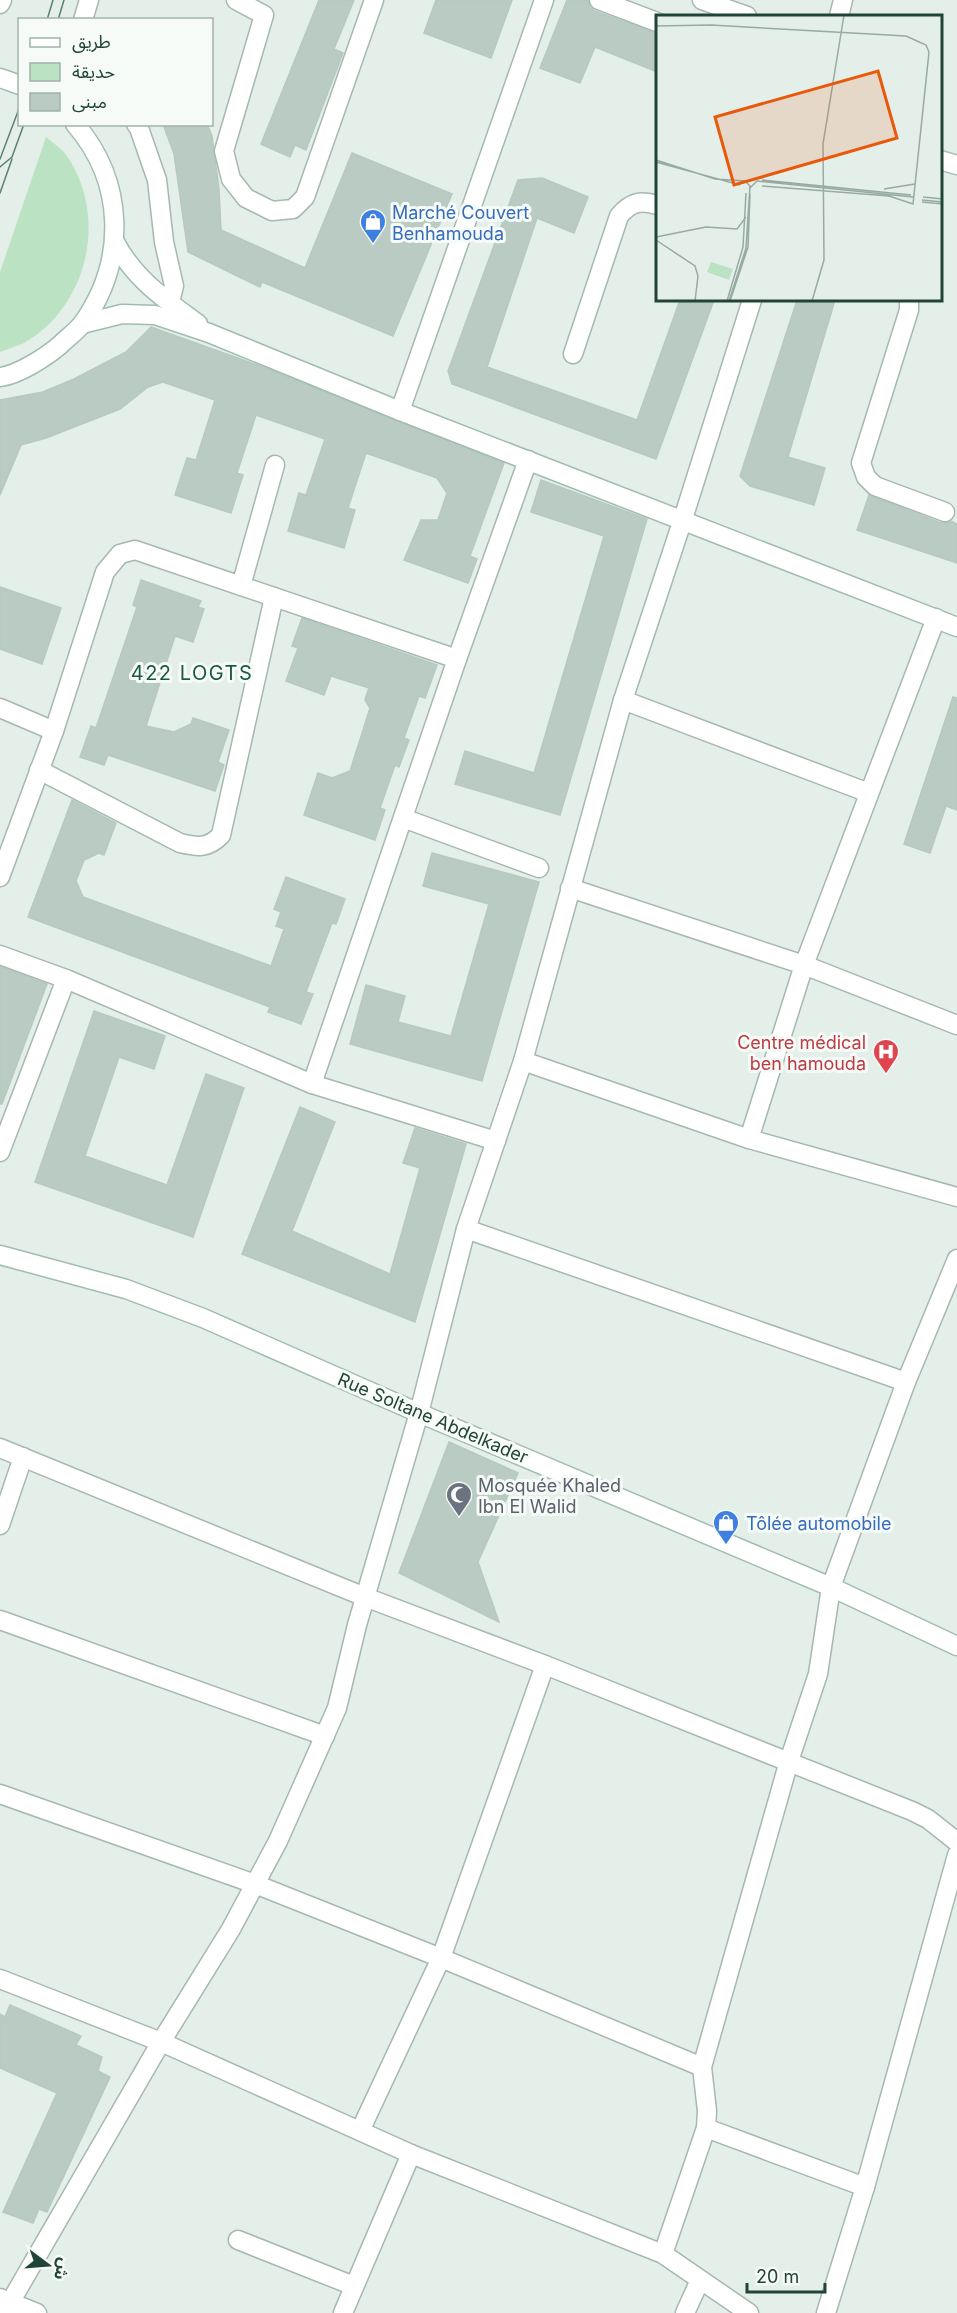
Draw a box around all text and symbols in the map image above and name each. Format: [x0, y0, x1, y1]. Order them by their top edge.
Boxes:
inset map [656, 15, 942, 302]
legend [18, 18, 213, 126]
text: طريق [72, 31, 111, 53]
text: حديقة [72, 61, 115, 82]
text: مبنى [72, 91, 107, 113]
place label: Marché Couvert Benhamouda [392, 202, 529, 244]
shop icon: Marché Couvert Benhamouda [358, 207, 388, 245]
district label: 422 LOGTS [131, 661, 253, 685]
place label: Centre médical ben hamouda [737, 1032, 866, 1074]
hospital icon: Centre médical ben hamouda [871, 1037, 901, 1075]
street label: Rue Soltane Abdelkader [335, 1368, 531, 1468]
place label: Mosquée Khaled Ibn El Walid [478, 1475, 621, 1517]
mosque icon: Mosquée Khaled Ibn El Walid [444, 1480, 474, 1518]
shop icon: Tôlée automobile [711, 1508, 741, 1546]
place label: Tôlée automobile [746, 1513, 891, 1534]
north arrow [18, 2235, 78, 2295]
text: ش [50, 2256, 75, 2283]
scale bar [747, 2256, 825, 2294]
text: 20 m [756, 2266, 799, 2287]

